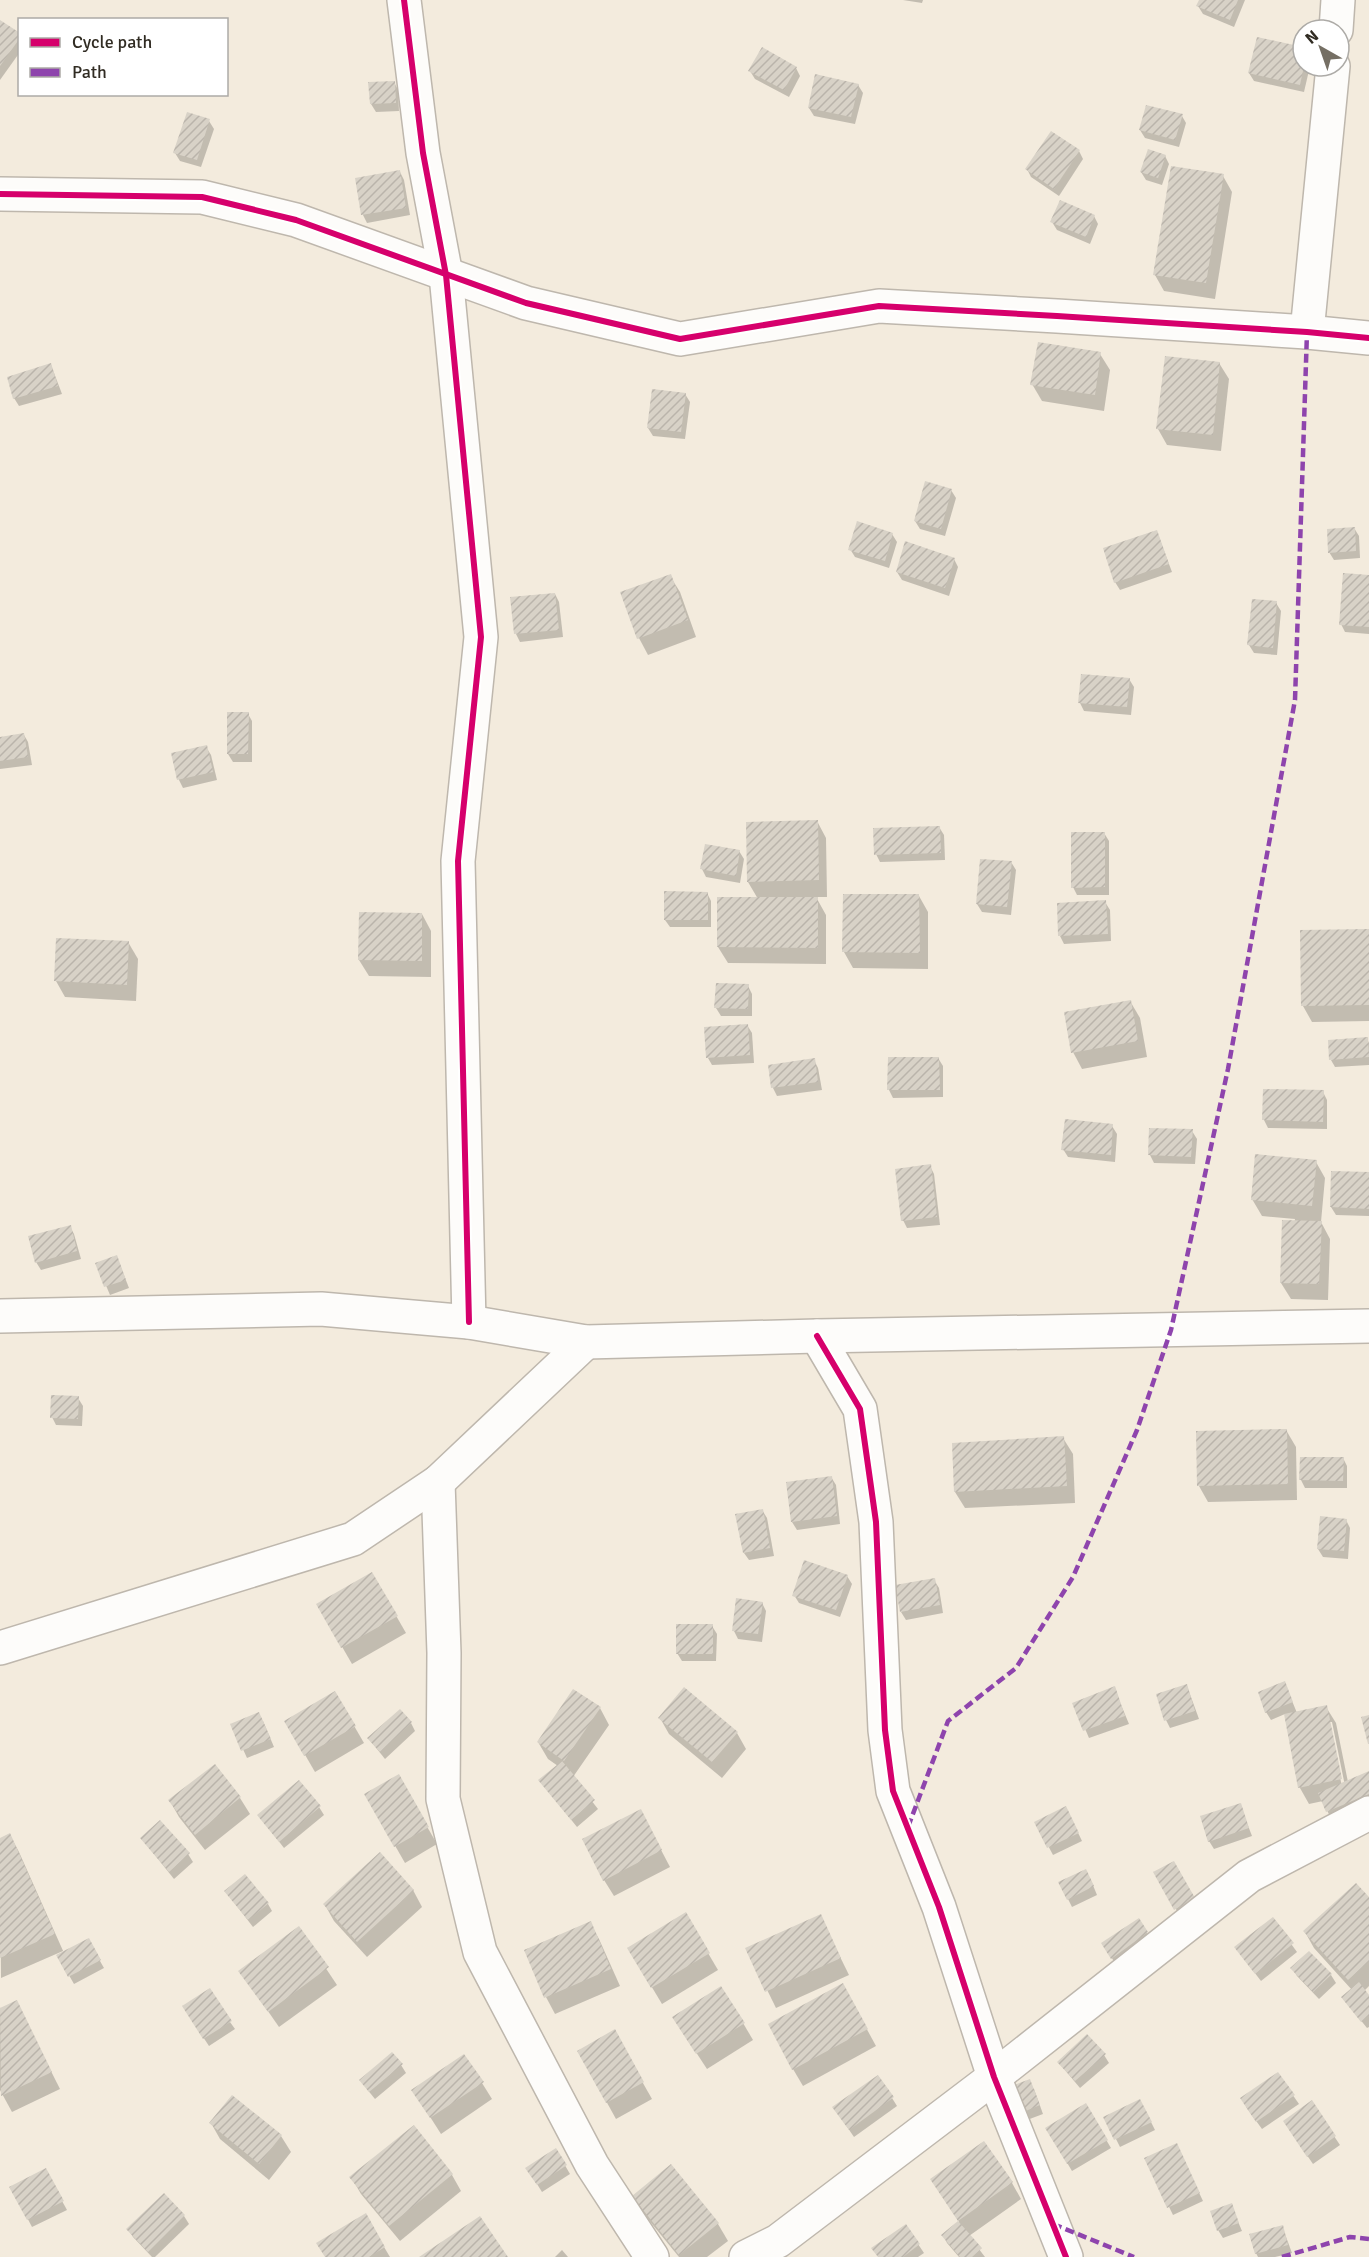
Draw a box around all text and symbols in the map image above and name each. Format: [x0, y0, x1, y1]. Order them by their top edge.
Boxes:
legend [18, 18, 228, 96]
north arrow [1291, 18, 1351, 78]
text: N [1301, 26, 1323, 49]
text: Cycle path [72, 31, 152, 53]
text: Path [72, 61, 107, 83]

